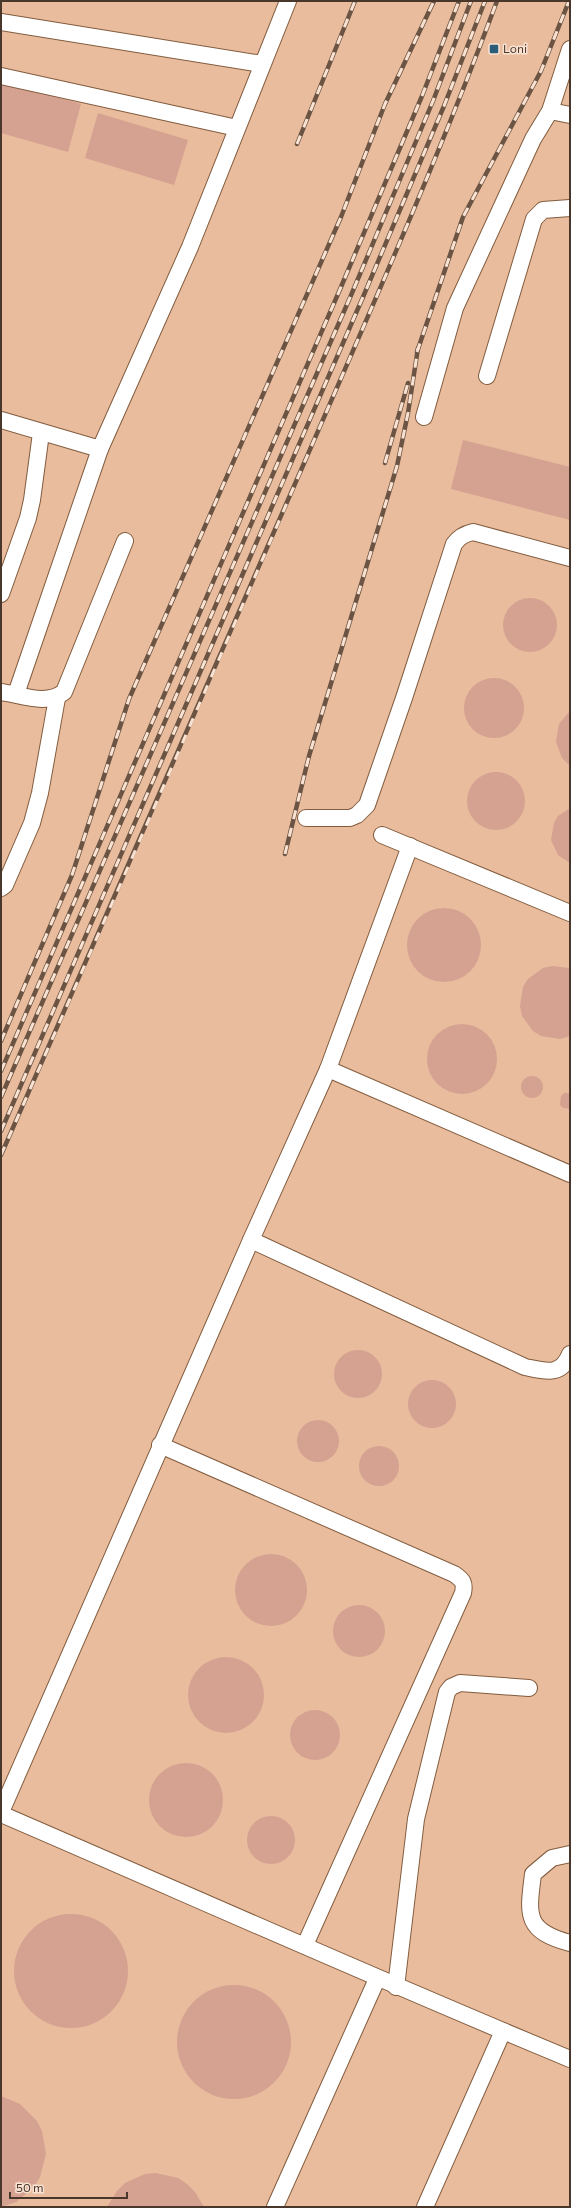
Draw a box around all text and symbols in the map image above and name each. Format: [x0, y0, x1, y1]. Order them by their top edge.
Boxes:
place label: Loni [503, 41, 527, 55]
marker: Loni [488, 43, 500, 55]
scale bar [10, 2174, 127, 2200]
text: 50 m [16, 2180, 44, 2194]

